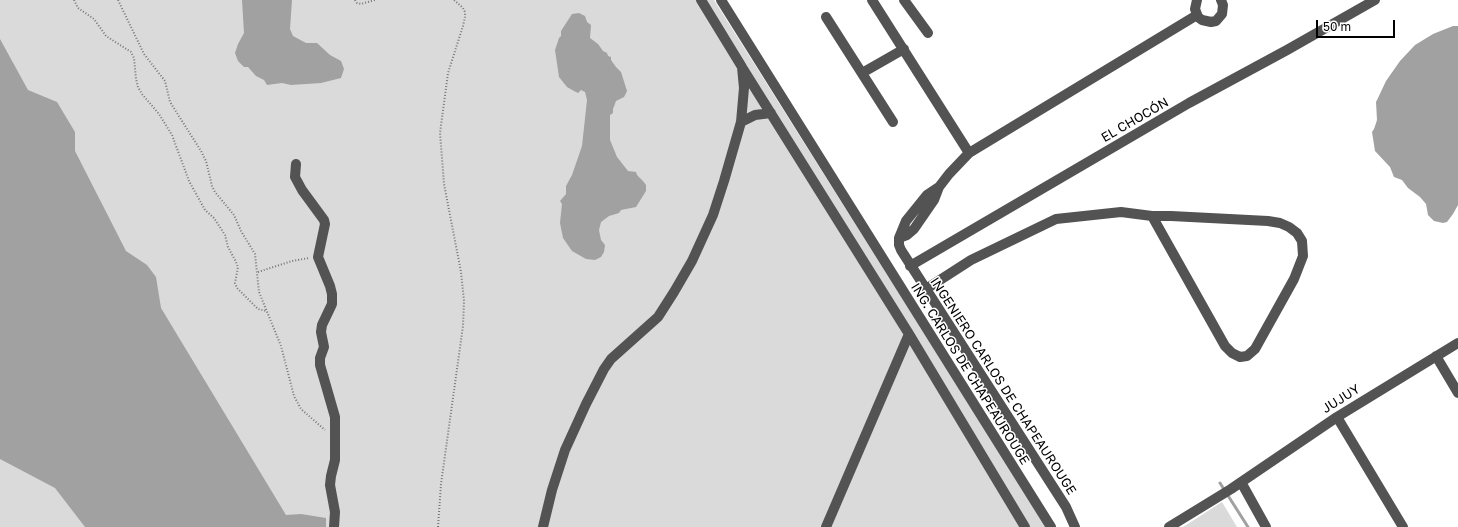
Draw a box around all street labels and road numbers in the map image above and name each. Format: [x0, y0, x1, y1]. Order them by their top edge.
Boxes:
street label: EL CHOCÓN [1099, 94, 1171, 146]
street label: INGENIERO CARLOS DE CHAPEAUROUGE [927, 274, 1079, 498]
street label: ING. CARLOS DE CHAPEAUROUGE [907, 280, 1033, 468]
street label: JUJUY [1319, 381, 1363, 417]

